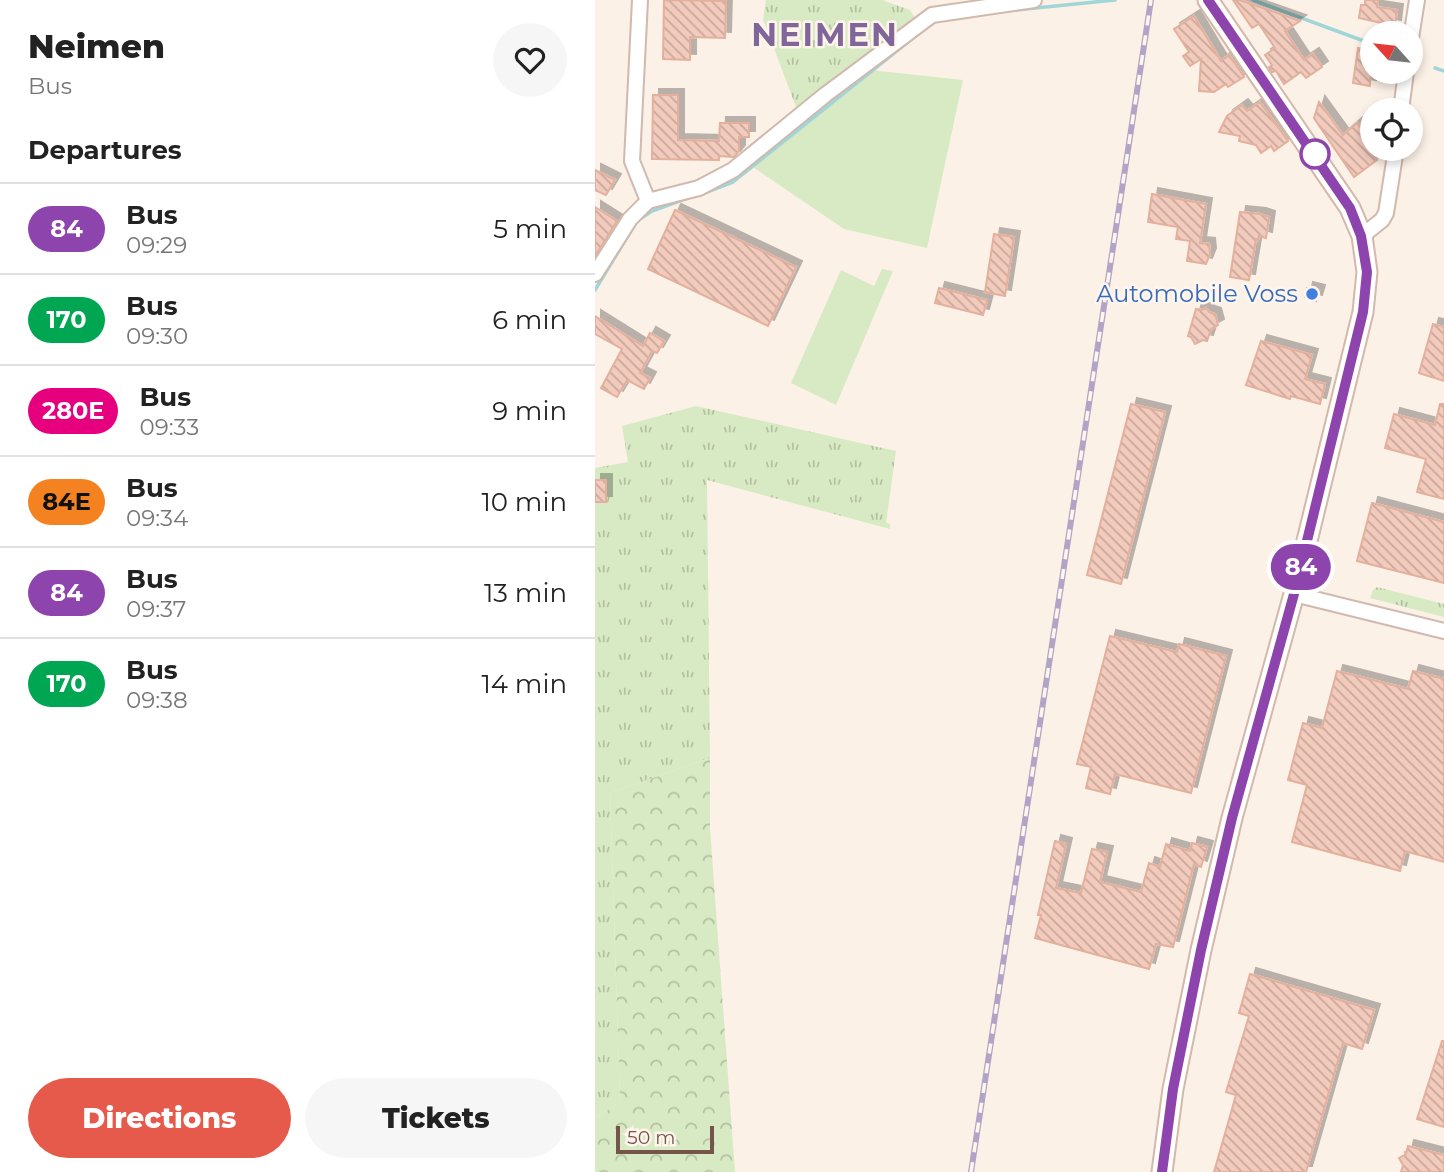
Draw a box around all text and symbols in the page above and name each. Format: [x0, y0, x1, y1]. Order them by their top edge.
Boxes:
district label: NEIMEN [751, 15, 899, 54]
north arrow [1360, 21, 1423, 84]
map controls [1360, 21, 1423, 161]
button: heart [493, 23, 567, 97]
text: Neimen [28, 26, 165, 66]
text: Bus [28, 72, 72, 100]
button: locate [1360, 98, 1423, 161]
text: Departures [28, 134, 182, 166]
unlabelled marker [1300, 139, 1330, 169]
text: Bus [126, 199, 178, 231]
text: 5 min [493, 213, 567, 245]
text: 84 [50, 214, 83, 243]
text: 09:29 [126, 231, 187, 259]
place label: Automobile Voss [1096, 279, 1298, 308]
marker: Automobile Voss [1304, 286, 1320, 302]
text: Bus [126, 290, 178, 322]
text: 6 min [492, 304, 567, 336]
text: 170 [46, 305, 87, 334]
text: 09:30 [126, 322, 188, 350]
text: Bus [139, 381, 191, 413]
text: 9 min [492, 395, 567, 427]
text: 280E [42, 396, 104, 425]
text: 09:33 [139, 413, 199, 441]
text: Bus [126, 472, 178, 504]
text: 10 min [481, 486, 567, 518]
text: 84E [42, 487, 91, 516]
text: 09:34 [126, 504, 188, 532]
line badge: 84 [1269, 544, 1333, 590]
text: 84 [1285, 552, 1317, 581]
text: Bus [126, 563, 178, 595]
text: 13 min [484, 577, 567, 609]
text: 84 [50, 578, 83, 607]
text: 09:37 [126, 595, 186, 623]
text: Bus [126, 654, 178, 686]
text: 14 min [481, 668, 567, 700]
text: 170 [46, 669, 87, 698]
text: 09:38 [126, 686, 188, 714]
button: Directions [28, 1078, 291, 1158]
button: Tickets [305, 1078, 567, 1158]
scale bar [616, 1123, 714, 1155]
text: 50 m [627, 1126, 675, 1149]

